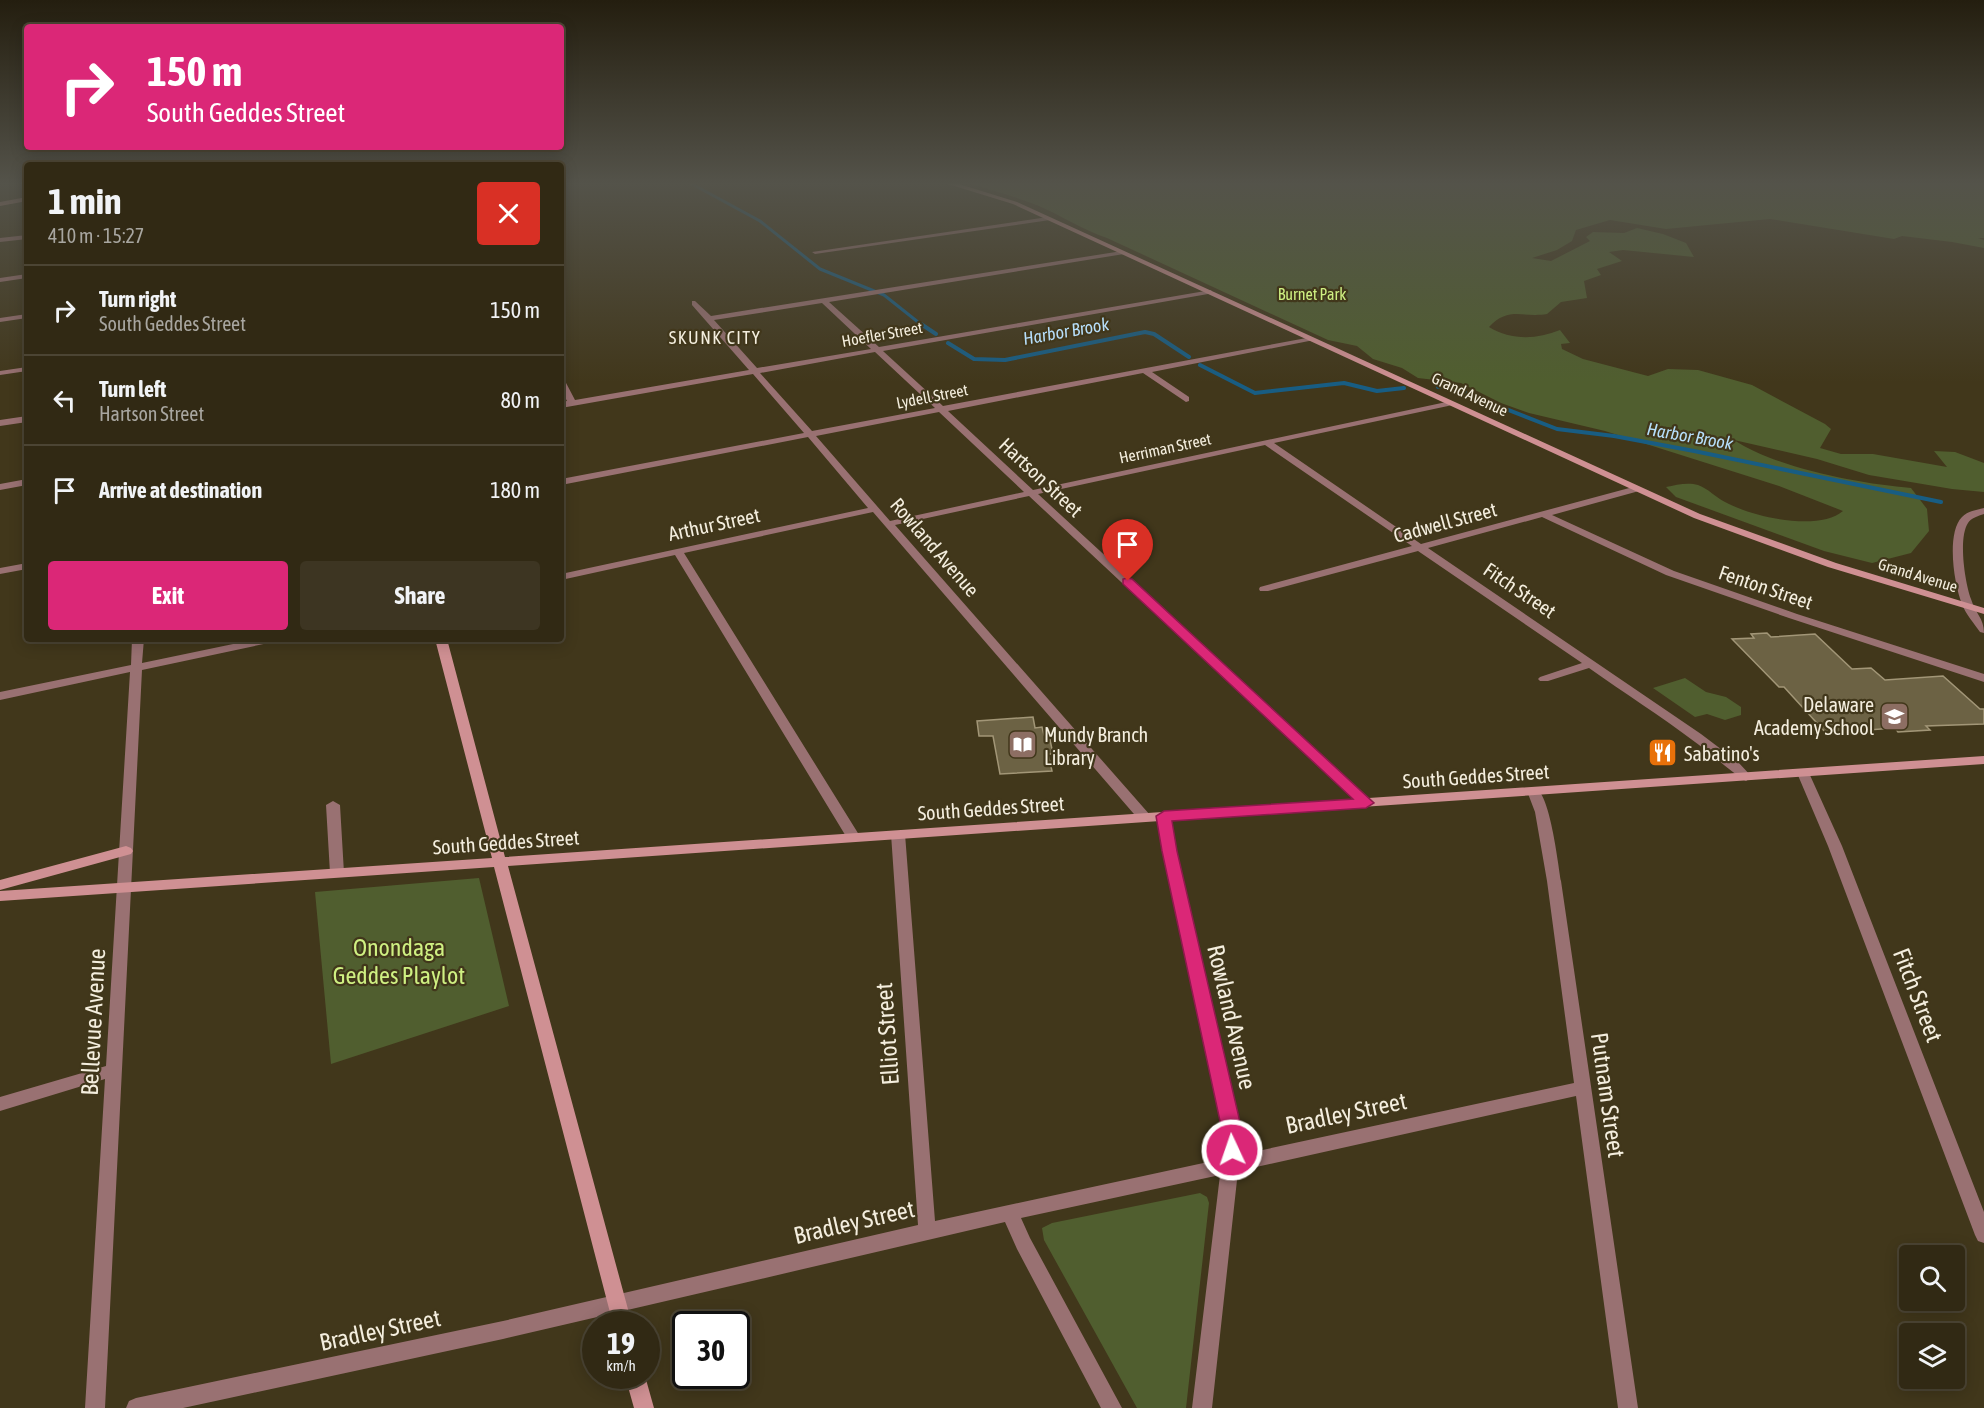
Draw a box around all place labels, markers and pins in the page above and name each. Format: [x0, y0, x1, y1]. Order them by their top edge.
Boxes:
pin [1102, 519, 1153, 581]
place label: Delaware Academy School [1754, 693, 1875, 739]
school or university icon: Delaware Academy School [1879, 700, 1911, 732]
place label: Mundy Branch Library [1044, 723, 1148, 769]
library icon: Mundy Branch Library [1007, 729, 1039, 761]
restaurant icon: Sabatino's [1647, 737, 1679, 769]
place label: Sabatino's [1684, 742, 1759, 765]

